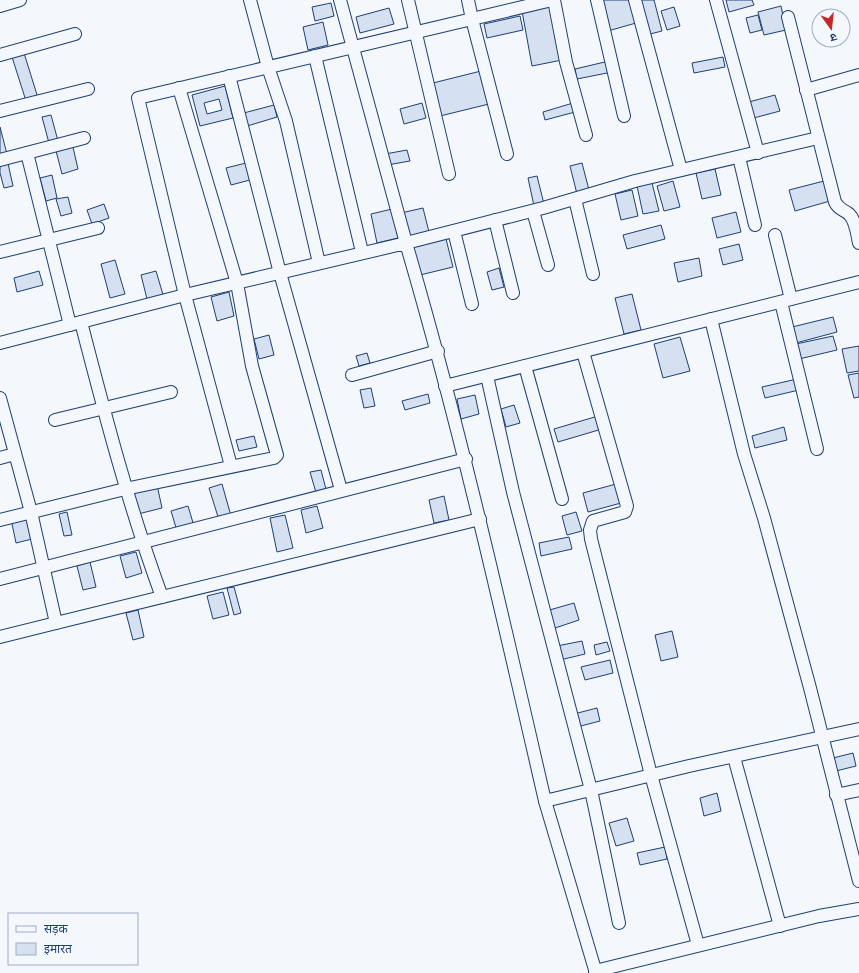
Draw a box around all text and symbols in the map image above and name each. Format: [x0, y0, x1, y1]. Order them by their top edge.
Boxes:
north arrow [811, 8, 851, 48]
text: उ [828, 30, 838, 44]
legend [8, 913, 138, 965]
text: सड़क [44, 922, 69, 936]
text: इमारत [44, 942, 73, 956]

